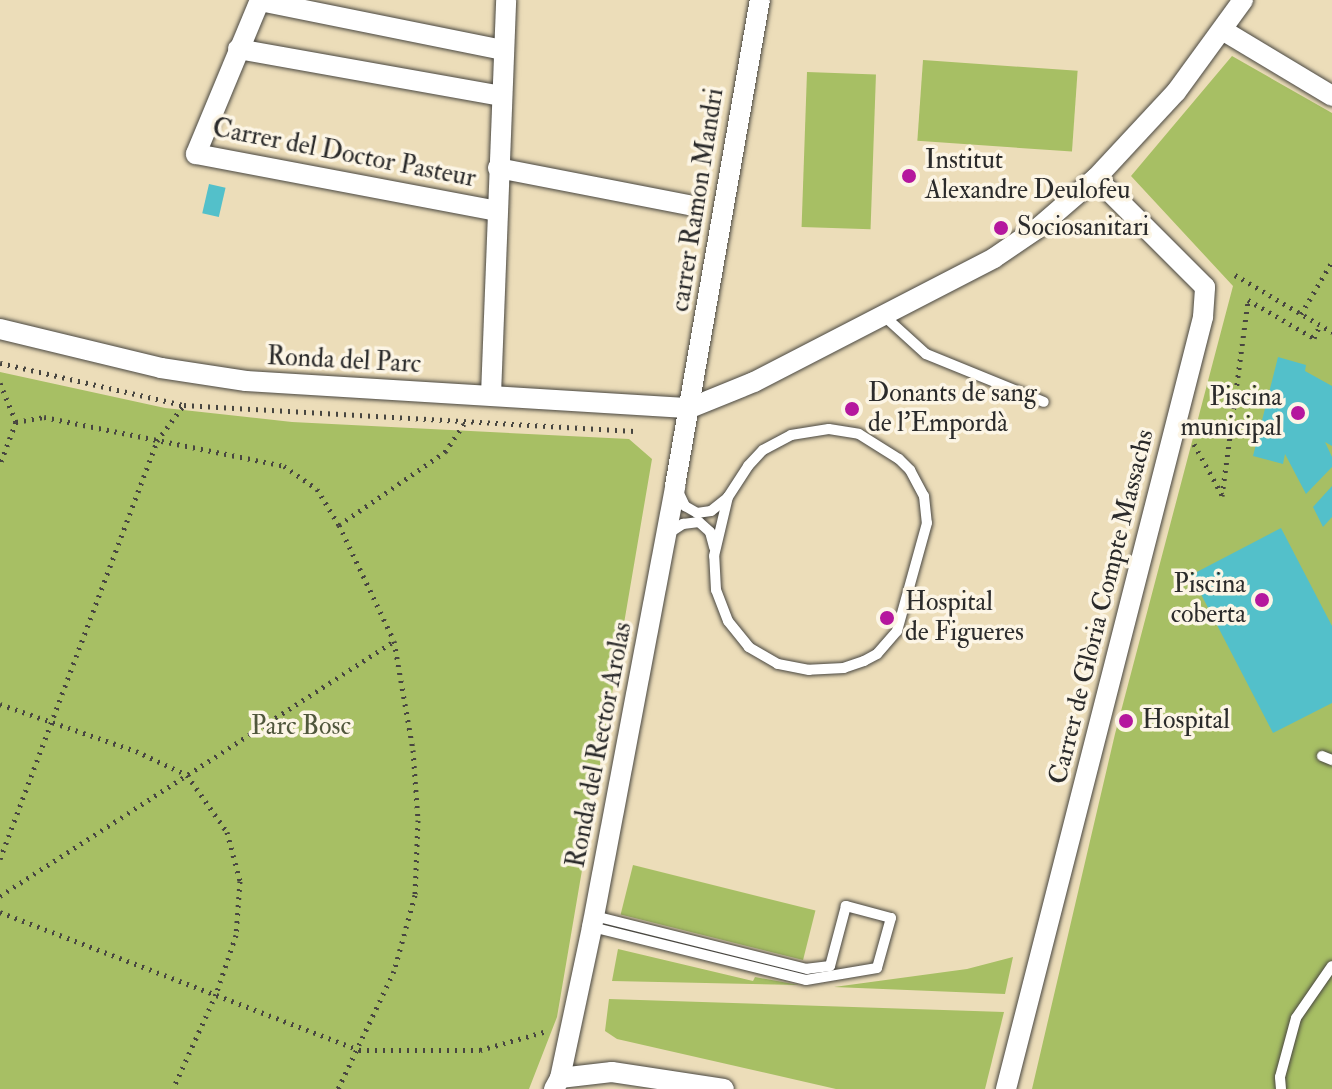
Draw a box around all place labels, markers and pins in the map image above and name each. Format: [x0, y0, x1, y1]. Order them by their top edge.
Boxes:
place label: Institut Alexandre Deulofeu [925, 145, 1130, 206]
marker: Institut Alexandre Deulofeu [900, 167, 918, 185]
place label: Sociosanitari [1017, 212, 1149, 244]
marker: Sociosanitari [992, 219, 1010, 237]
place label: Donants de sang de l'Empordà [868, 378, 1037, 440]
place label: Piscina municipal [1181, 382, 1282, 444]
marker: Donants de sang de l'Empordà [843, 400, 861, 418]
marker: Piscina municipal [1289, 404, 1307, 422]
place label: Piscina coberta [1171, 569, 1246, 630]
place label: Hospital de Figueres [905, 587, 1024, 648]
marker: Piscina coberta [1253, 591, 1271, 609]
marker: Hospital de Figueres [876, 607, 898, 629]
place label: Hospital [1142, 705, 1230, 737]
marker: Hospital [1117, 712, 1135, 730]

